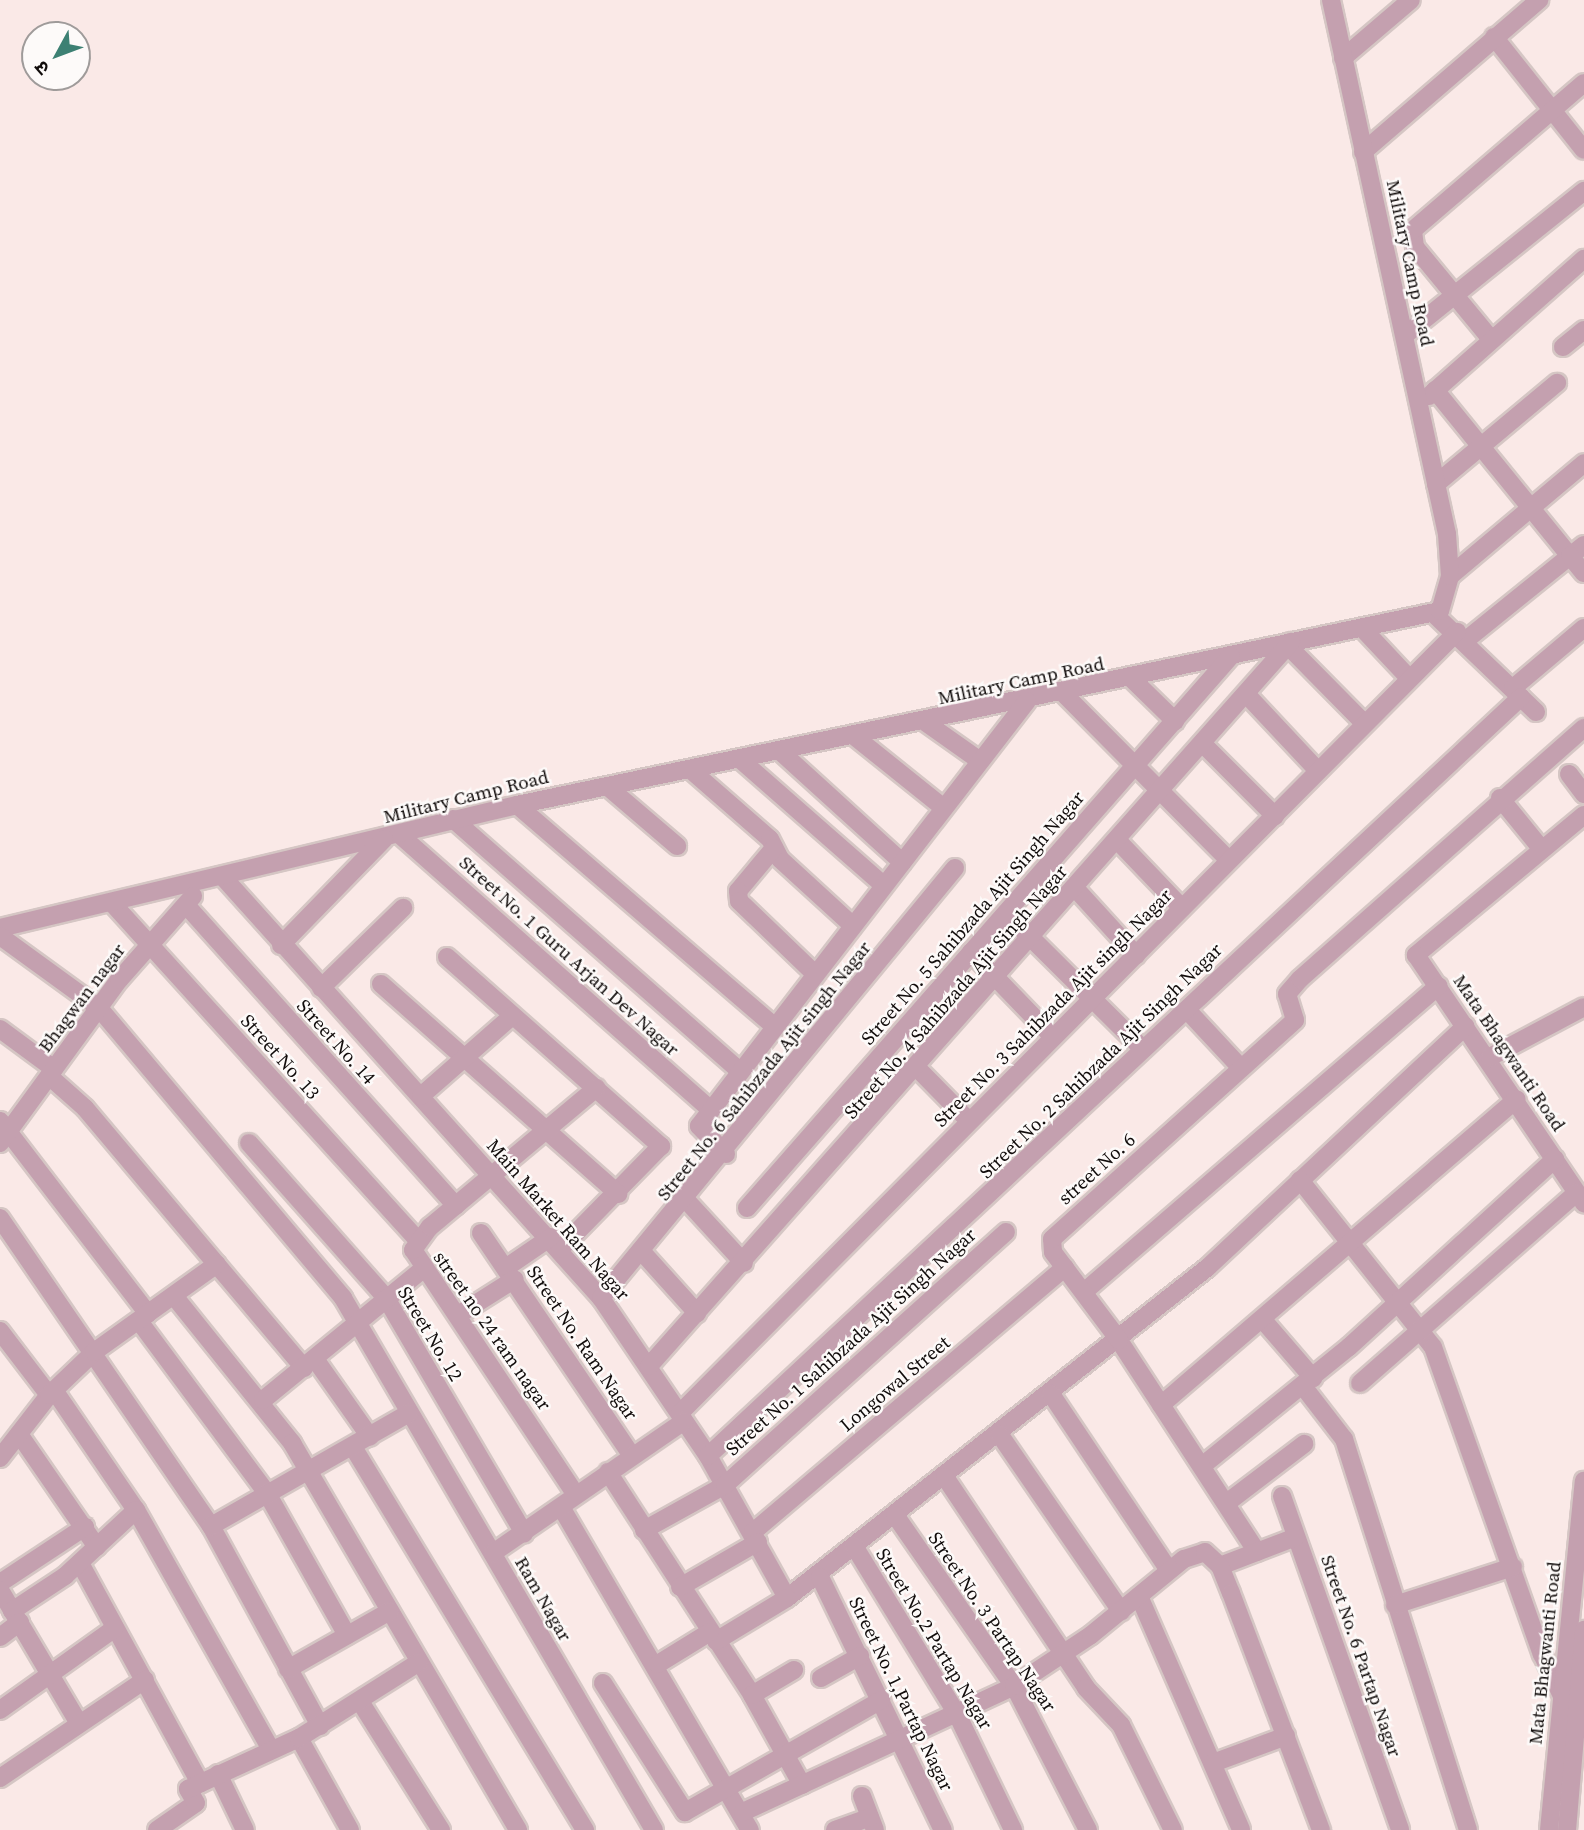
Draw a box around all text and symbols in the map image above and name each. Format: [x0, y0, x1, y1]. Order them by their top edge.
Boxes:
north arrow [21, 21, 91, 91]
text: उ [28, 56, 55, 81]
street label: Military Camp Road [1381, 178, 1439, 348]
street label: Military Camp Road [936, 652, 1106, 710]
street label: Military Camp Road [381, 765, 551, 829]
street label: Street No. 5 Sahibzada Ajit Singh Nagar [857, 787, 1089, 1049]
street label: Street No. 1 Guru Arjan Dev Nagar [454, 851, 684, 1061]
street label: Street No. 4 Sahibzada Ajit Singh Nagar [840, 861, 1072, 1123]
street label: Street No. 3 Sahibzada Ajit singh Nagar [929, 884, 1177, 1132]
street label: Street No. 6 Sahibzada Ajit singh Nagar [652, 937, 876, 1205]
street label: Bhagwan nagar [34, 939, 130, 1057]
street label: Street No. 2 Sahibzada Ajit Singh Nagar [975, 939, 1227, 1183]
street label: Mata Bhagwanti Road [1448, 970, 1570, 1136]
street label: Street No. 14 [292, 995, 380, 1089]
street label: Street No. 13 [236, 1010, 324, 1104]
street label: street No. 6 [1054, 1129, 1140, 1209]
street label: Main Market Ram Nagar [482, 1135, 634, 1305]
street label: Street No. 1 Sahibzada Ajit Singh Nagar [721, 1224, 981, 1460]
street label: street no 24 ram nagar [428, 1247, 556, 1415]
street label: Street No. Ram Nagar [522, 1261, 642, 1425]
street label: Street No. 12 [393, 1283, 467, 1385]
street label: Longowal Street [835, 1331, 955, 1437]
street label: Street No. 3 Partap Nagar [923, 1528, 1061, 1716]
street label: Street No.2 Partap Nagar [871, 1544, 997, 1734]
street label: Street No. 6 Partap Nagar [1316, 1552, 1406, 1760]
street label: Ram Nagar [510, 1553, 576, 1645]
street label: Mata Bhagwanti Road [1524, 1560, 1566, 1746]
street label: Street No. 1,Partap Nagar [844, 1593, 958, 1795]

